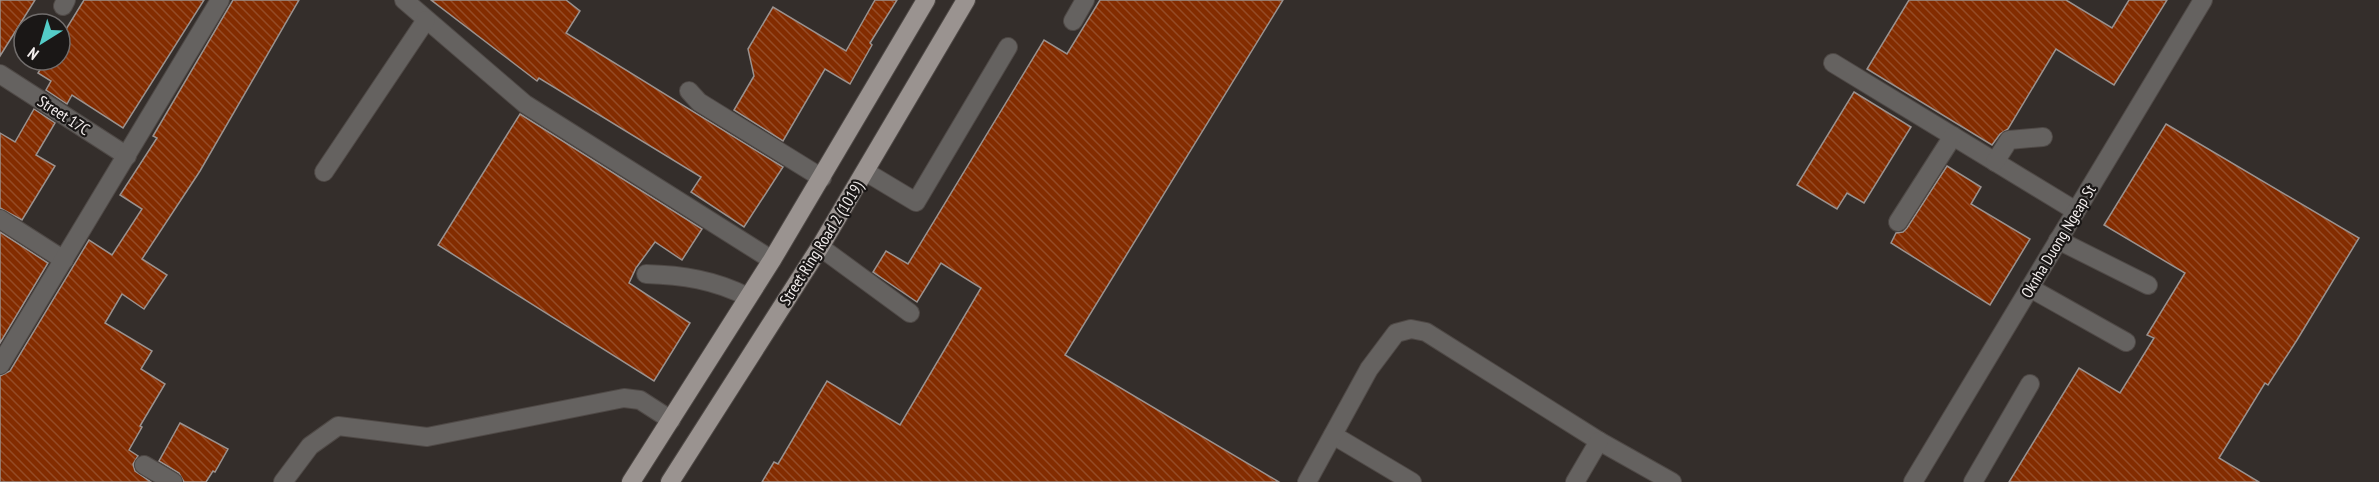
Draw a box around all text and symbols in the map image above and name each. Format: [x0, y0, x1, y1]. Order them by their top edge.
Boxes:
north arrow [12, 12, 72, 72]
text: N [24, 43, 42, 65]
street label: Street 17C [34, 91, 94, 139]
street label: Street Ring Road 2 (1019) [775, 177, 867, 309]
street label: Oknha Duong Ngeap St [2016, 180, 2100, 301]

